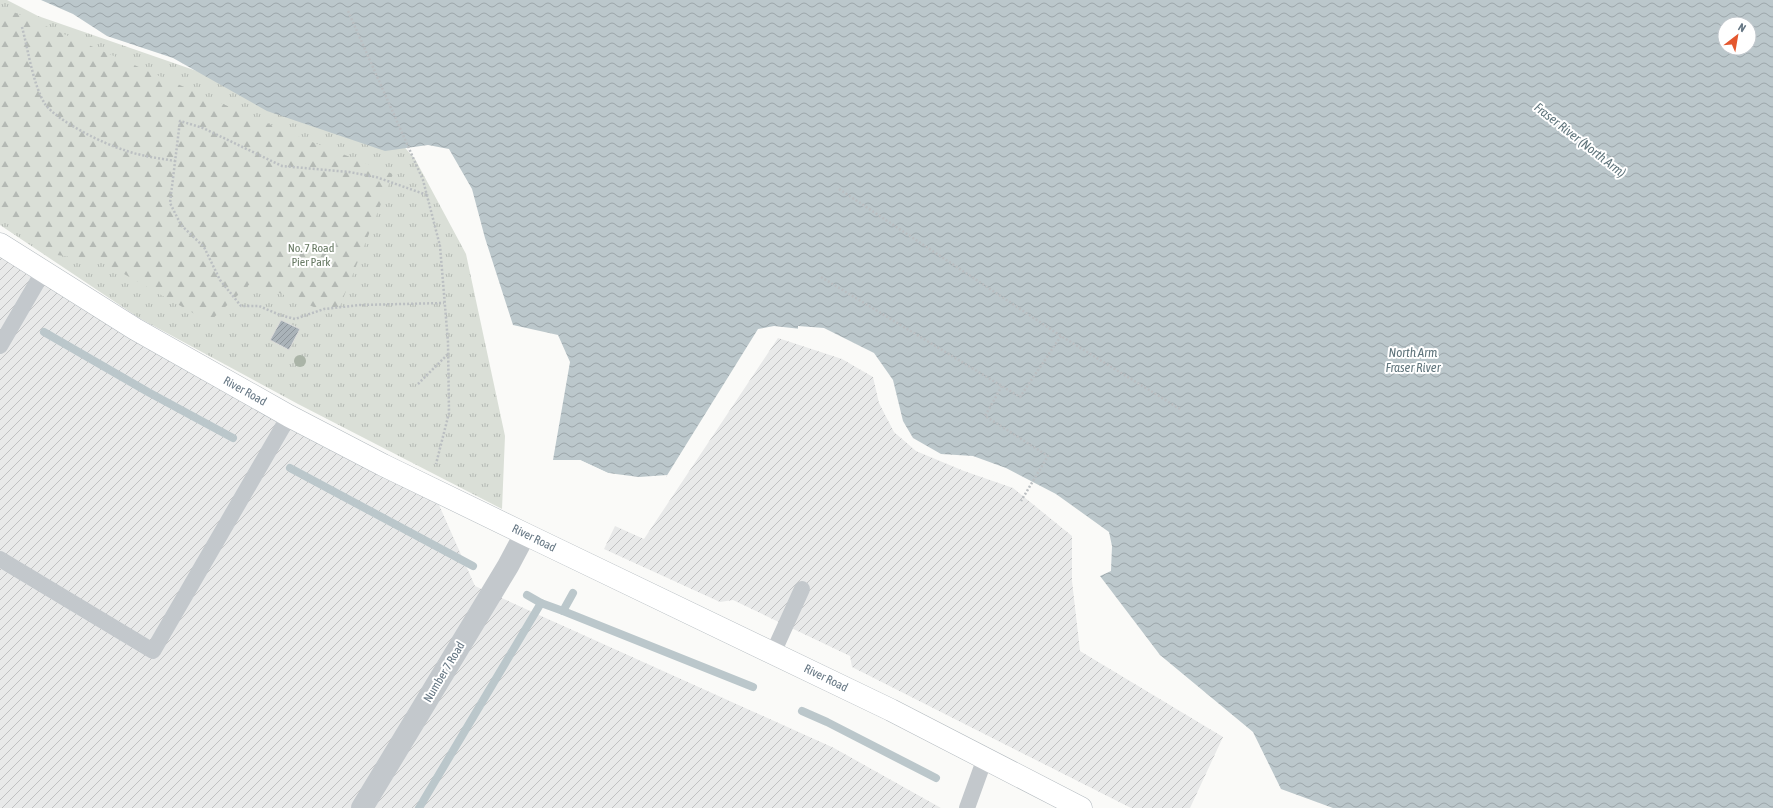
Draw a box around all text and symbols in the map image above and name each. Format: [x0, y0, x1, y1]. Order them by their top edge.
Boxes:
north arrow [1717, 16, 1757, 56]
text: N [1736, 21, 1748, 34]
water label: Fraser River (North Arm) [1531, 100, 1629, 180]
park label: No. 7 Road Pier Park [288, 241, 334, 269]
water label: North Arm Fraser River [1385, 345, 1442, 375]
street label: River Road [221, 373, 269, 409]
street label: River Road [510, 521, 558, 555]
street label: Number 7 Road [420, 639, 468, 705]
street label: River Road [802, 661, 850, 695]

